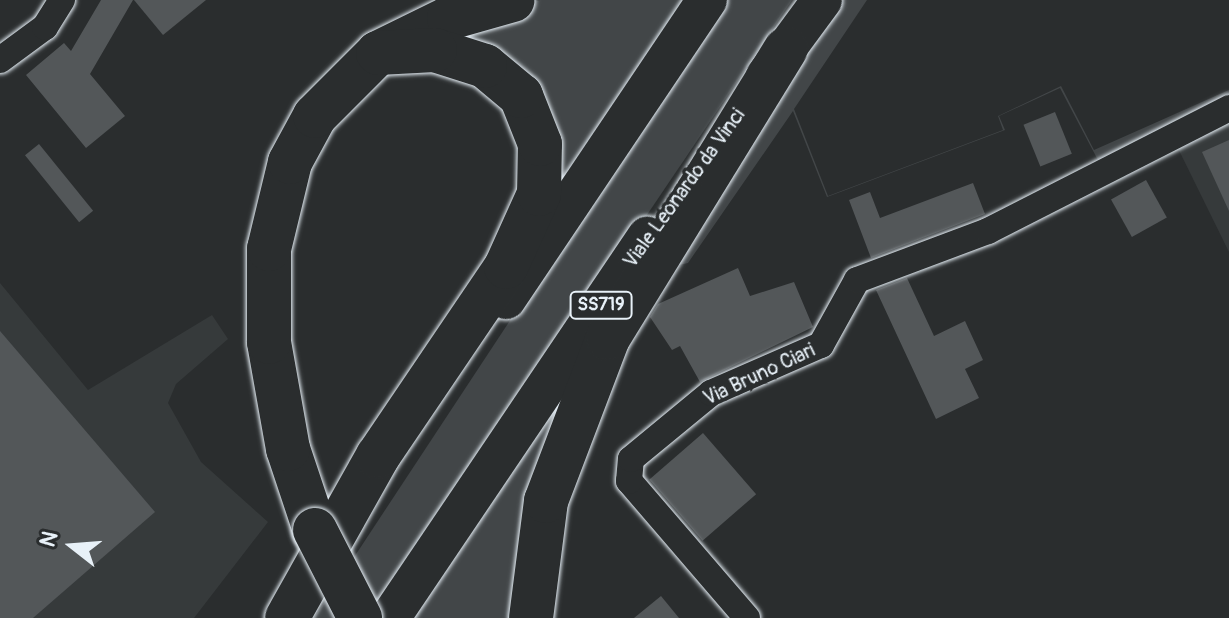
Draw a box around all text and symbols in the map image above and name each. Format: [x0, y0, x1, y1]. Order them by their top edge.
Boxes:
street label: Viale Leonardo da Vinci [618, 104, 750, 272]
road number: SS719 [569, 291, 633, 319]
street label: Via Bruno Ciari [699, 338, 819, 410]
north arrow [32, 506, 112, 586]
text: N [33, 528, 65, 550]

